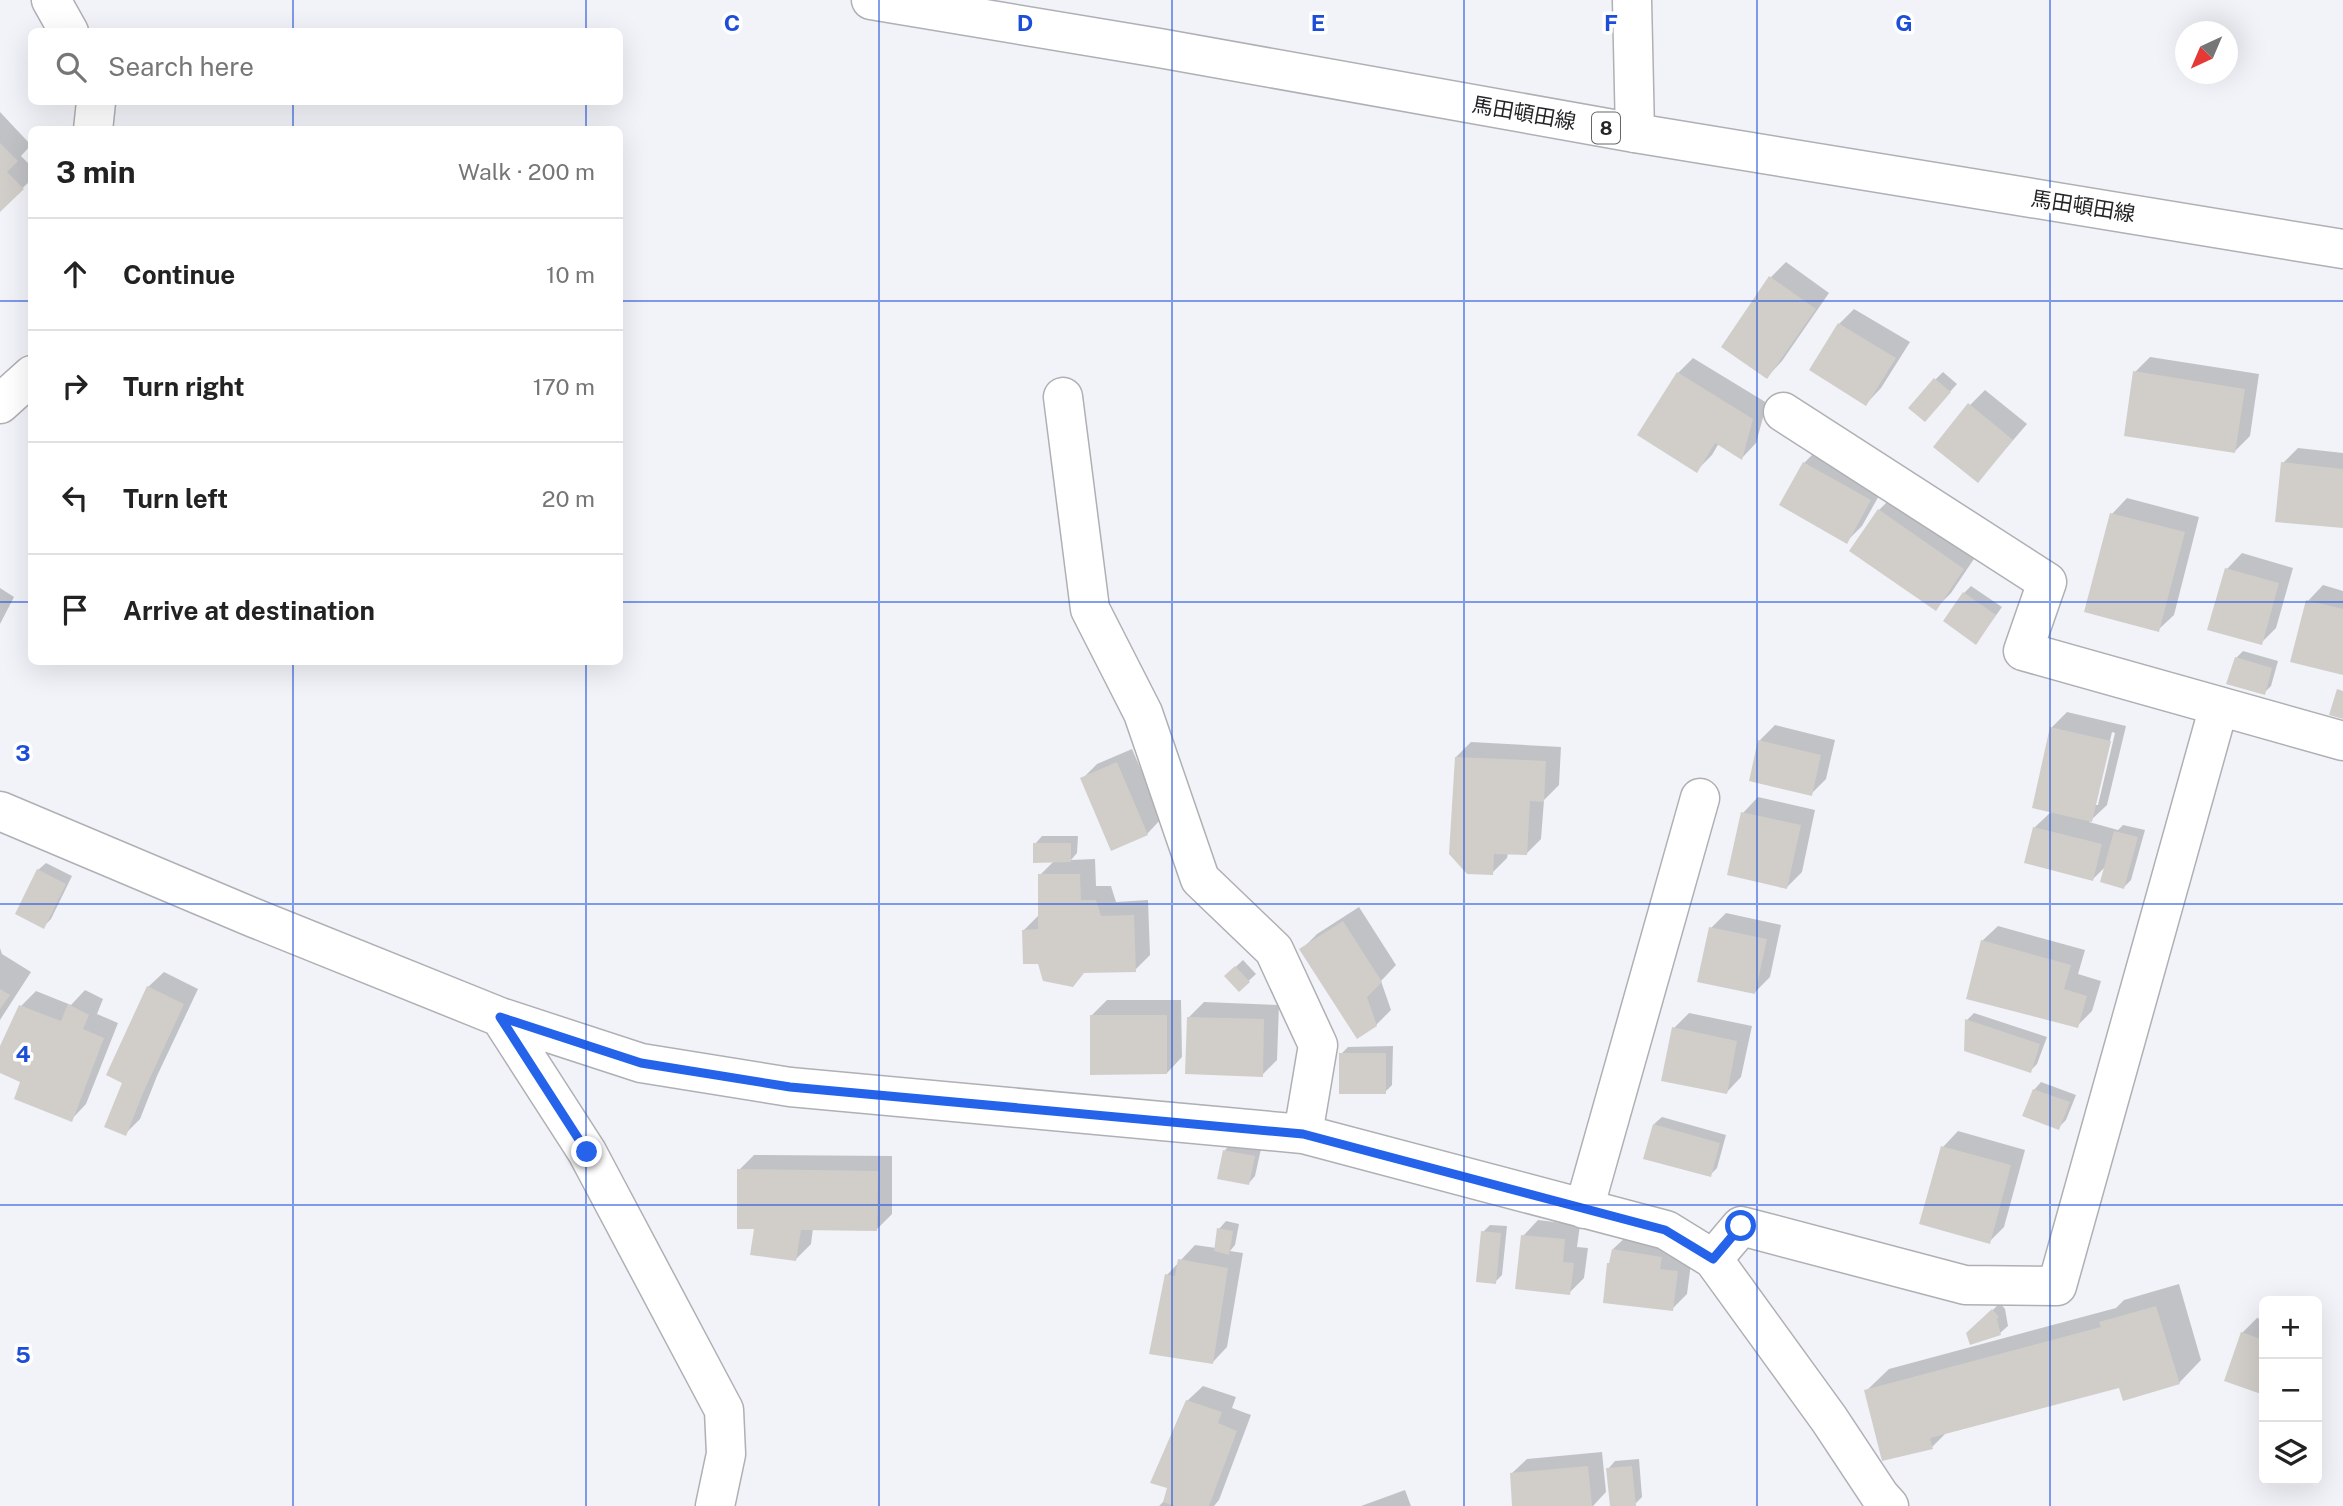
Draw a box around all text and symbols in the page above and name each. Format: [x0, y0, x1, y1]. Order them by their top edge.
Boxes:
text: C [724, 9, 740, 36]
text: D [1017, 9, 1033, 36]
text: E [1311, 9, 1325, 36]
text: F [1604, 9, 1618, 36]
text: G [1895, 9, 1913, 36]
north arrow [2175, 21, 2238, 84]
search box [28, 28, 623, 105]
icon: search [52, 48, 90, 86]
text: Search here [108, 51, 254, 82]
street label: 馬田頓田線 [1470, 92, 1578, 134]
road number: 8 [1592, 112, 1620, 144]
text: 3 min [56, 154, 135, 190]
text: Walk · 200 m [458, 158, 595, 185]
street label: 馬田頓田線 [2029, 185, 2137, 227]
icon: ahead [56, 255, 94, 293]
text: Continue [123, 259, 235, 290]
text: 10 m [546, 261, 595, 288]
icon: right [56, 367, 94, 405]
text: Turn right [123, 371, 245, 402]
text: 170 m [533, 373, 595, 400]
icon: left [56, 479, 94, 517]
text: Turn left [123, 483, 228, 514]
text: 20 m [542, 485, 595, 512]
icon: arrive [56, 591, 94, 629]
text: Arrive at destination [123, 595, 375, 626]
text: 3 [15, 739, 31, 766]
text: 4 [15, 1040, 31, 1067]
route end [571, 1136, 602, 1167]
route start [1725, 1210, 1756, 1241]
map controls [2259, 1296, 2322, 1485]
button: + [2259, 1296, 2322, 1359]
text: 5 [15, 1341, 31, 1368]
button: − [2259, 1359, 2322, 1422]
button: layers [2259, 1422, 2322, 1485]

